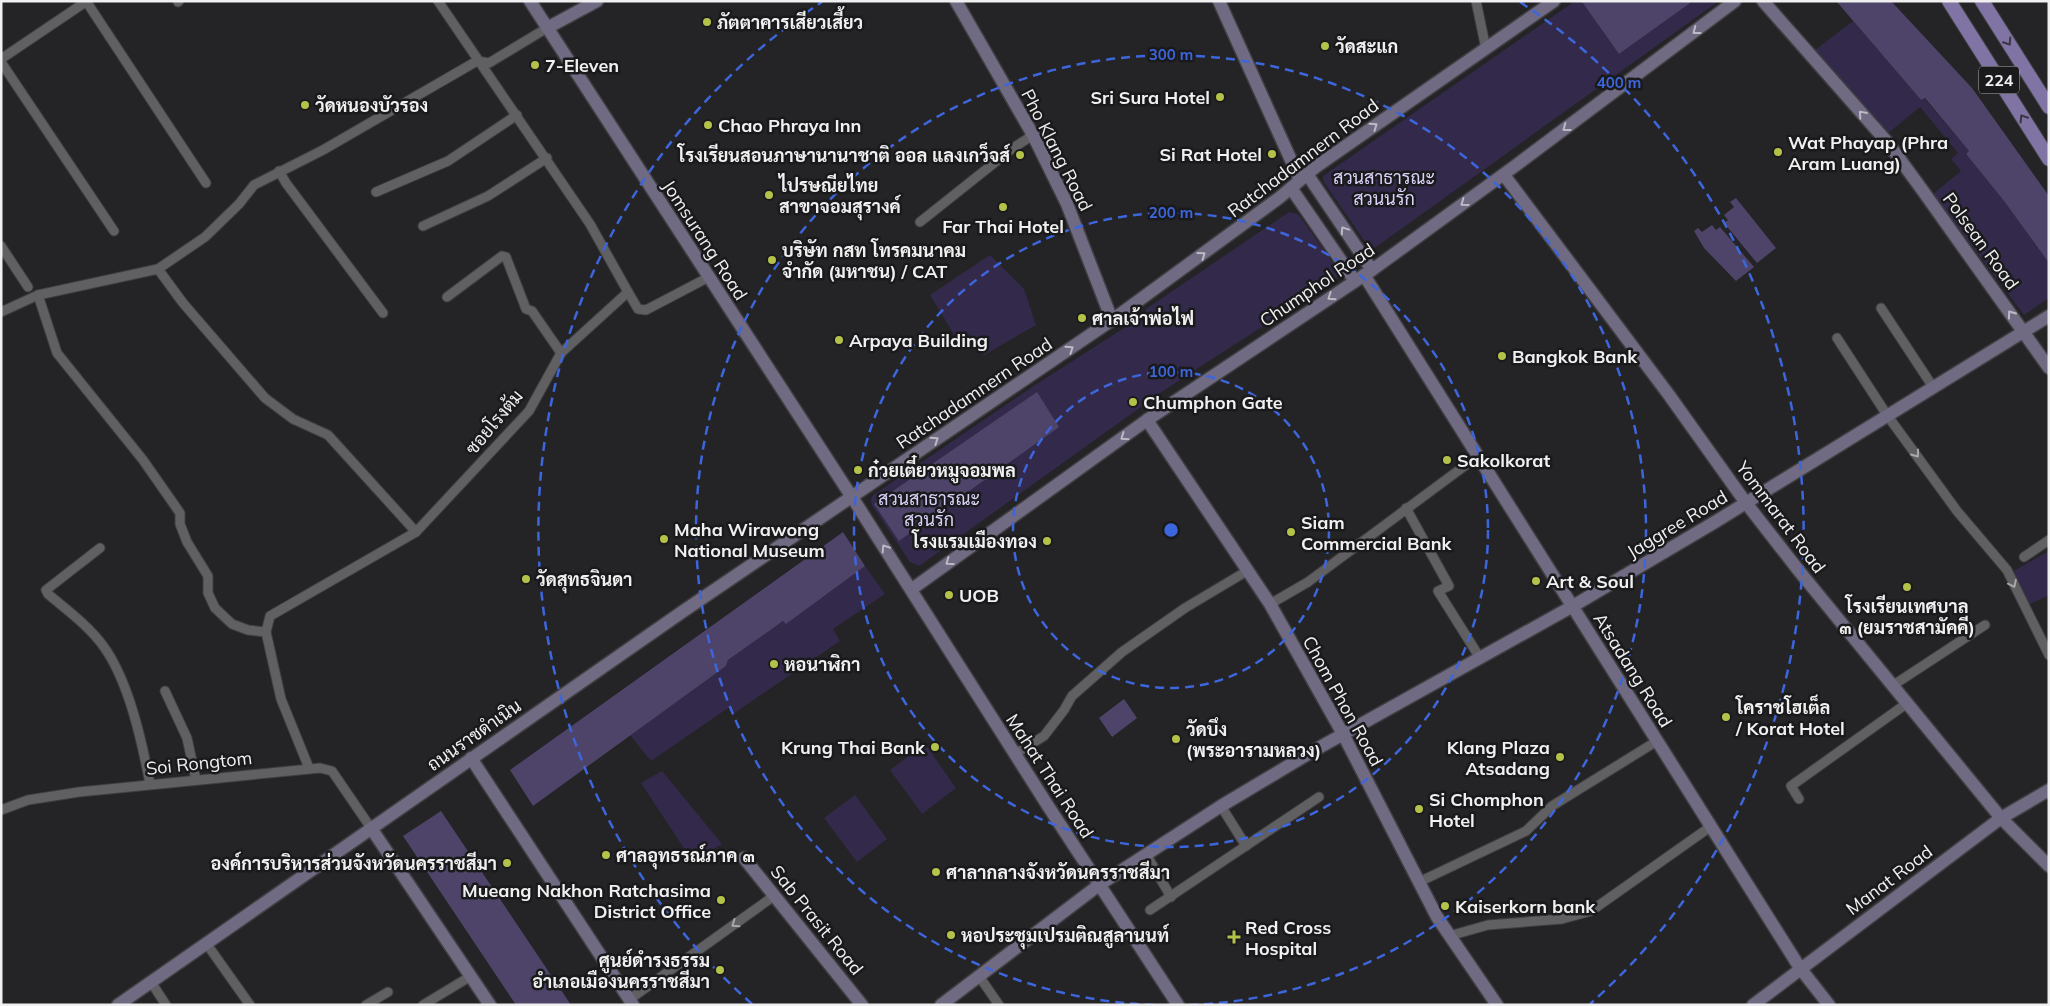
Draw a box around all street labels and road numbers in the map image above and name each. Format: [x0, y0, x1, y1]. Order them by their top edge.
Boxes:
road number: 224 [1979, 66, 2019, 94]
street label: Pho Klang Road [1016, 85, 1098, 215]
street label: Ratchadamnern Road [1223, 94, 1383, 222]
street label: Jomsurang Road [658, 176, 752, 304]
street label: Polsean Road [1938, 188, 2024, 294]
street label: Chumphol Road [1255, 238, 1379, 332]
street label: Ratchadamnern Road [892, 332, 1056, 454]
street label: ซอยโรงต้ม [459, 384, 528, 459]
street label: Yommarat Road [1731, 456, 1831, 578]
street label: Jaggree Road [1623, 485, 1731, 563]
street label: Atsadang Road [1589, 608, 1677, 732]
street label: Chom Phon Road [1298, 632, 1388, 770]
street label: ถนนราชดำเนิน [422, 694, 526, 776]
street label: Mahat Thai Road [1001, 709, 1099, 843]
street label: Soi Rongtom [145, 746, 253, 780]
street label: Manat Road [1841, 840, 1937, 920]
street label: Sab Prasit Road [766, 860, 868, 980]

